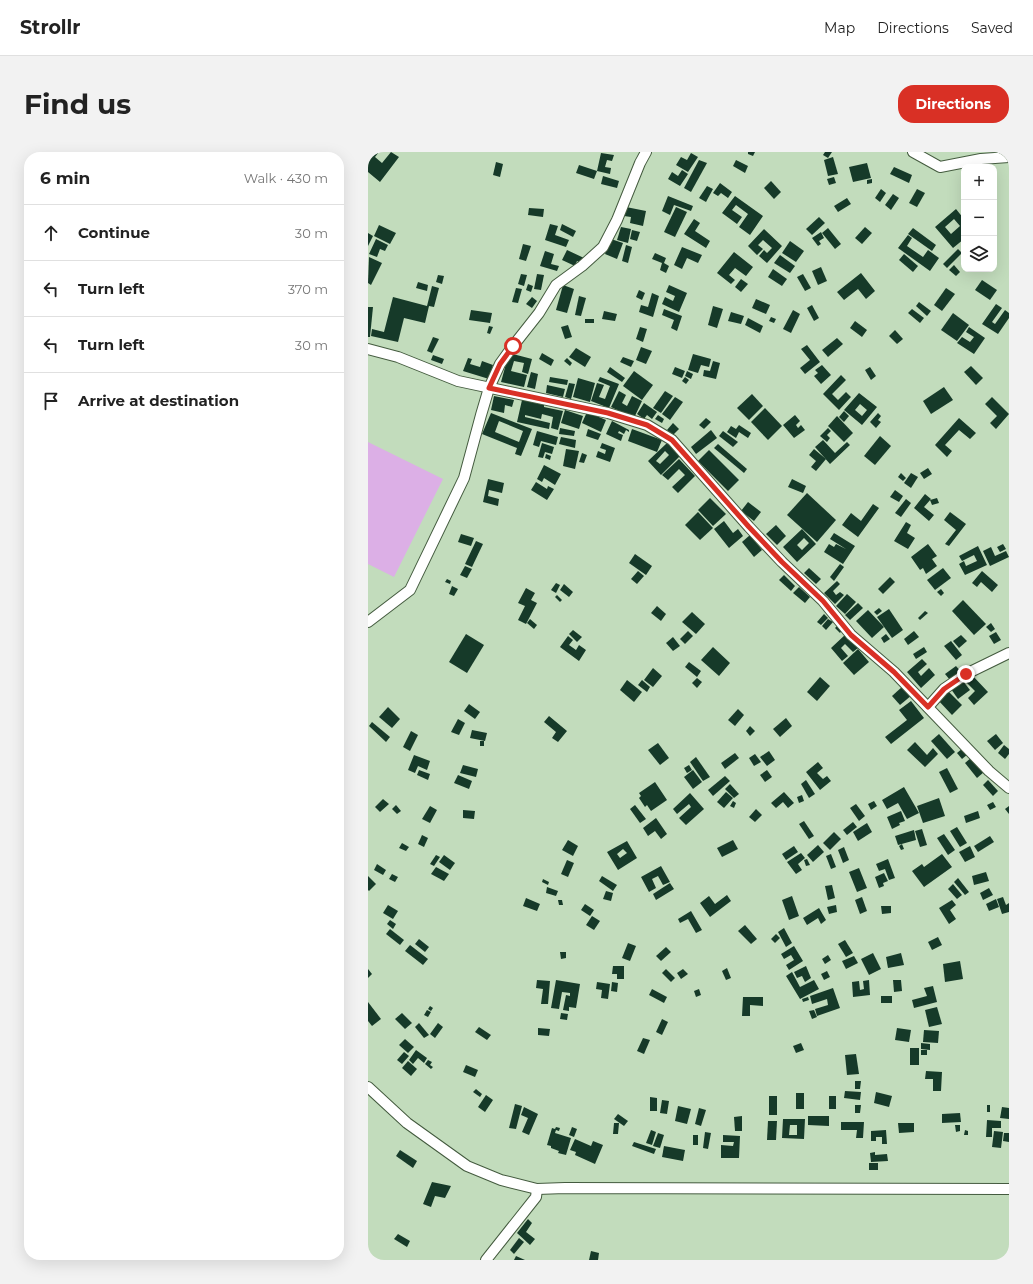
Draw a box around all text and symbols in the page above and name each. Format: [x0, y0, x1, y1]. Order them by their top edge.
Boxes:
text: Strollr [20, 16, 81, 39]
text: Map [824, 19, 855, 37]
text: Directions [877, 19, 949, 37]
text: Saved [971, 19, 1013, 37]
button: Directions [898, 85, 1009, 123]
text: Find us [24, 87, 131, 121]
map controls [961, 164, 997, 272]
button: + [961, 164, 997, 200]
text: 6 min [40, 168, 90, 188]
text: Walk · 430 m [244, 170, 328, 186]
button: − [961, 200, 997, 236]
icon: ahead [40, 222, 62, 244]
text: Continue [78, 223, 150, 242]
text: 30 m [295, 225, 328, 241]
button: layers [961, 236, 997, 272]
icon: left [40, 278, 62, 300]
text: Turn left [78, 279, 145, 298]
text: 370 m [288, 281, 328, 297]
icon: left [40, 334, 62, 356]
text: Turn left [78, 335, 145, 354]
text: 30 m [295, 337, 328, 353]
route start [504, 337, 522, 355]
icon: arrive [40, 390, 62, 412]
text: Arrive at destination [78, 391, 239, 410]
route end [957, 665, 975, 683]

